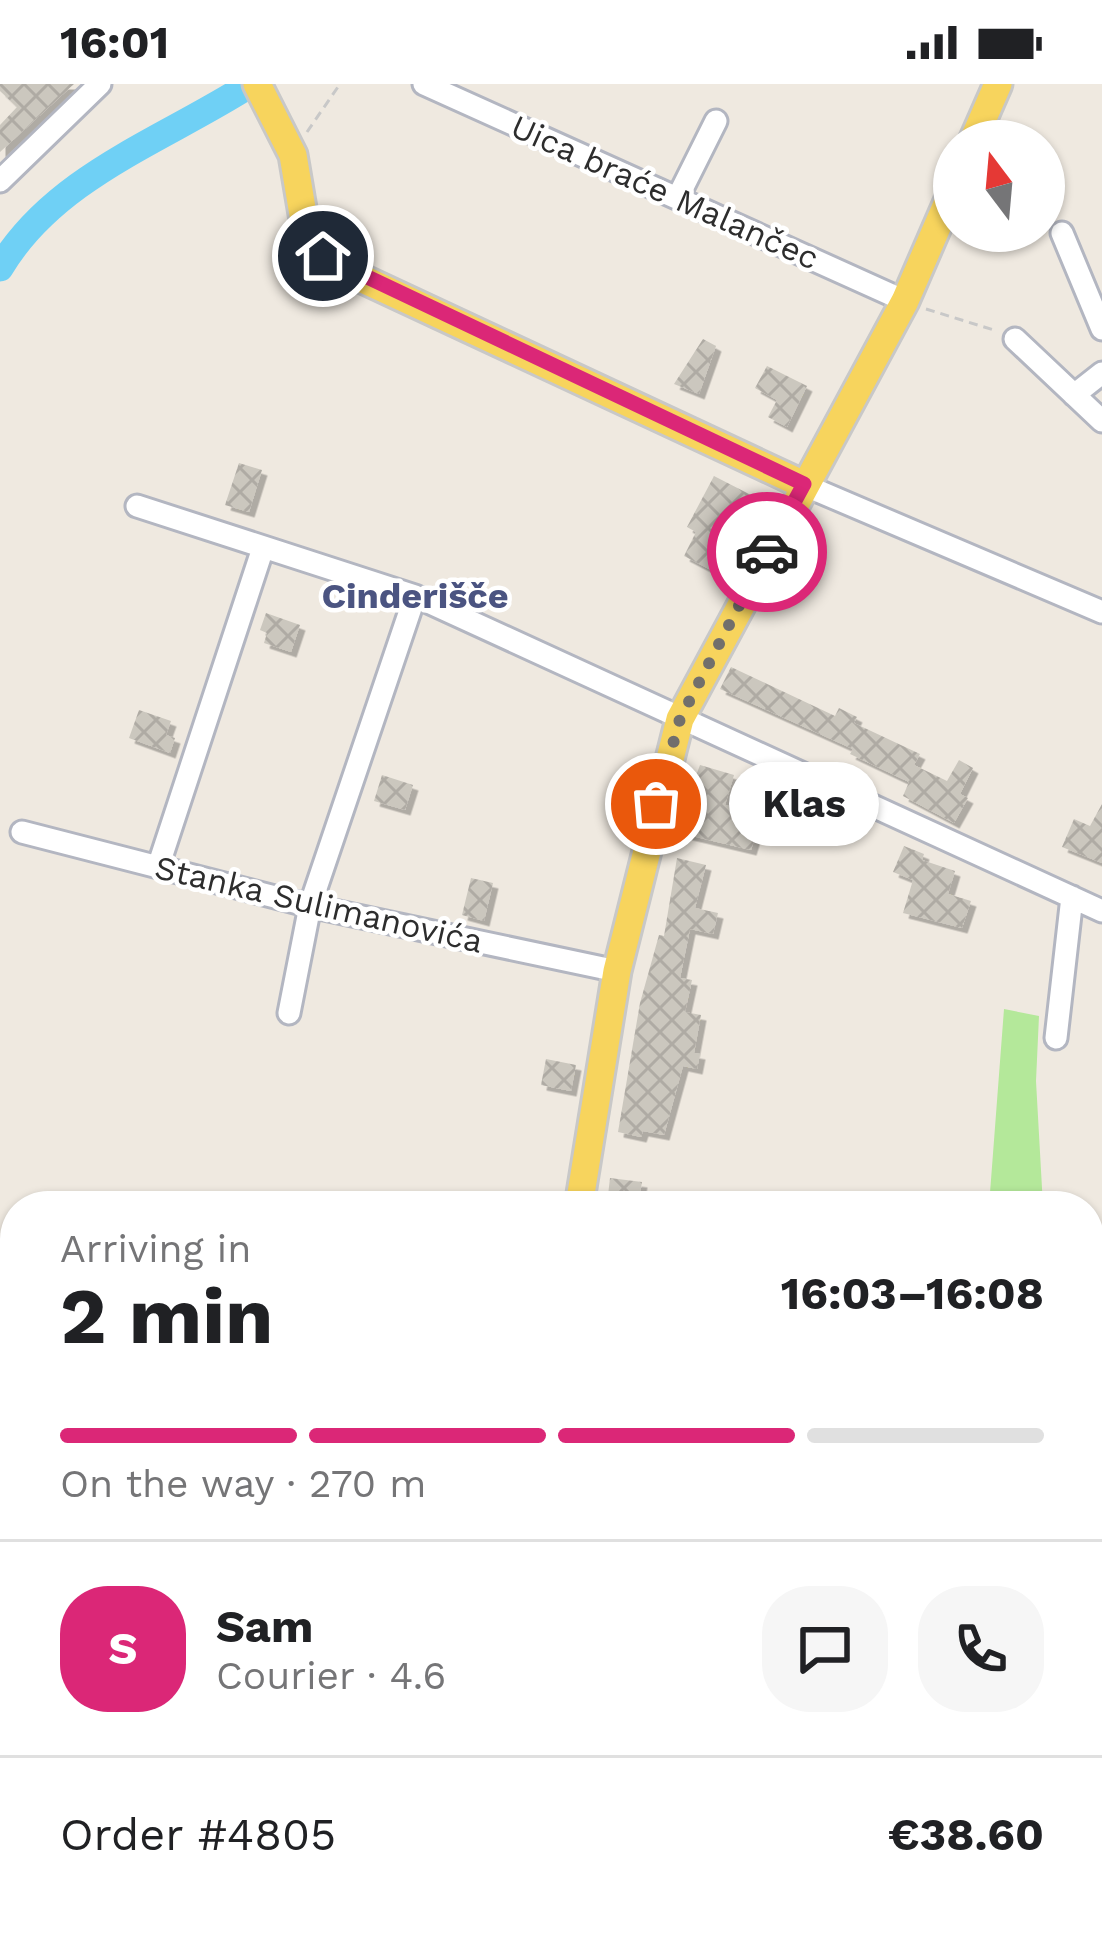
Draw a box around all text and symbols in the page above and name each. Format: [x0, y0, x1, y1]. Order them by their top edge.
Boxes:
text: 16:01 [60, 16, 169, 69]
street label: Uica braće Malančec [505, 107, 825, 277]
north arrow [933, 120, 1065, 252]
map controls [933, 120, 1065, 252]
pin [272, 205, 374, 307]
icon: home [290, 223, 356, 289]
courier [707, 492, 827, 612]
icon: car [734, 519, 800, 585]
district label: Cinderišče [321, 575, 509, 617]
pin [605, 753, 707, 855]
callout: Klas [728, 762, 878, 846]
icon: bag [623, 771, 689, 837]
text: Klas [762, 781, 846, 826]
street label: Stanka Sulimanovića [151, 847, 487, 961]
text: Arriving in [60, 1226, 251, 1271]
text: 16:03–16:08 [781, 1267, 1044, 1320]
text: 2 min [60, 1270, 273, 1362]
text: On the way · 270 m [60, 1461, 427, 1506]
button: chat [762, 1586, 888, 1712]
button: phone [918, 1586, 1044, 1712]
text: Sam [216, 1600, 313, 1653]
text: S [108, 1622, 138, 1675]
text: Courier · 4.6 [216, 1653, 446, 1698]
text: Order #4805 [60, 1808, 336, 1861]
text: €38.60 [888, 1808, 1044, 1861]

